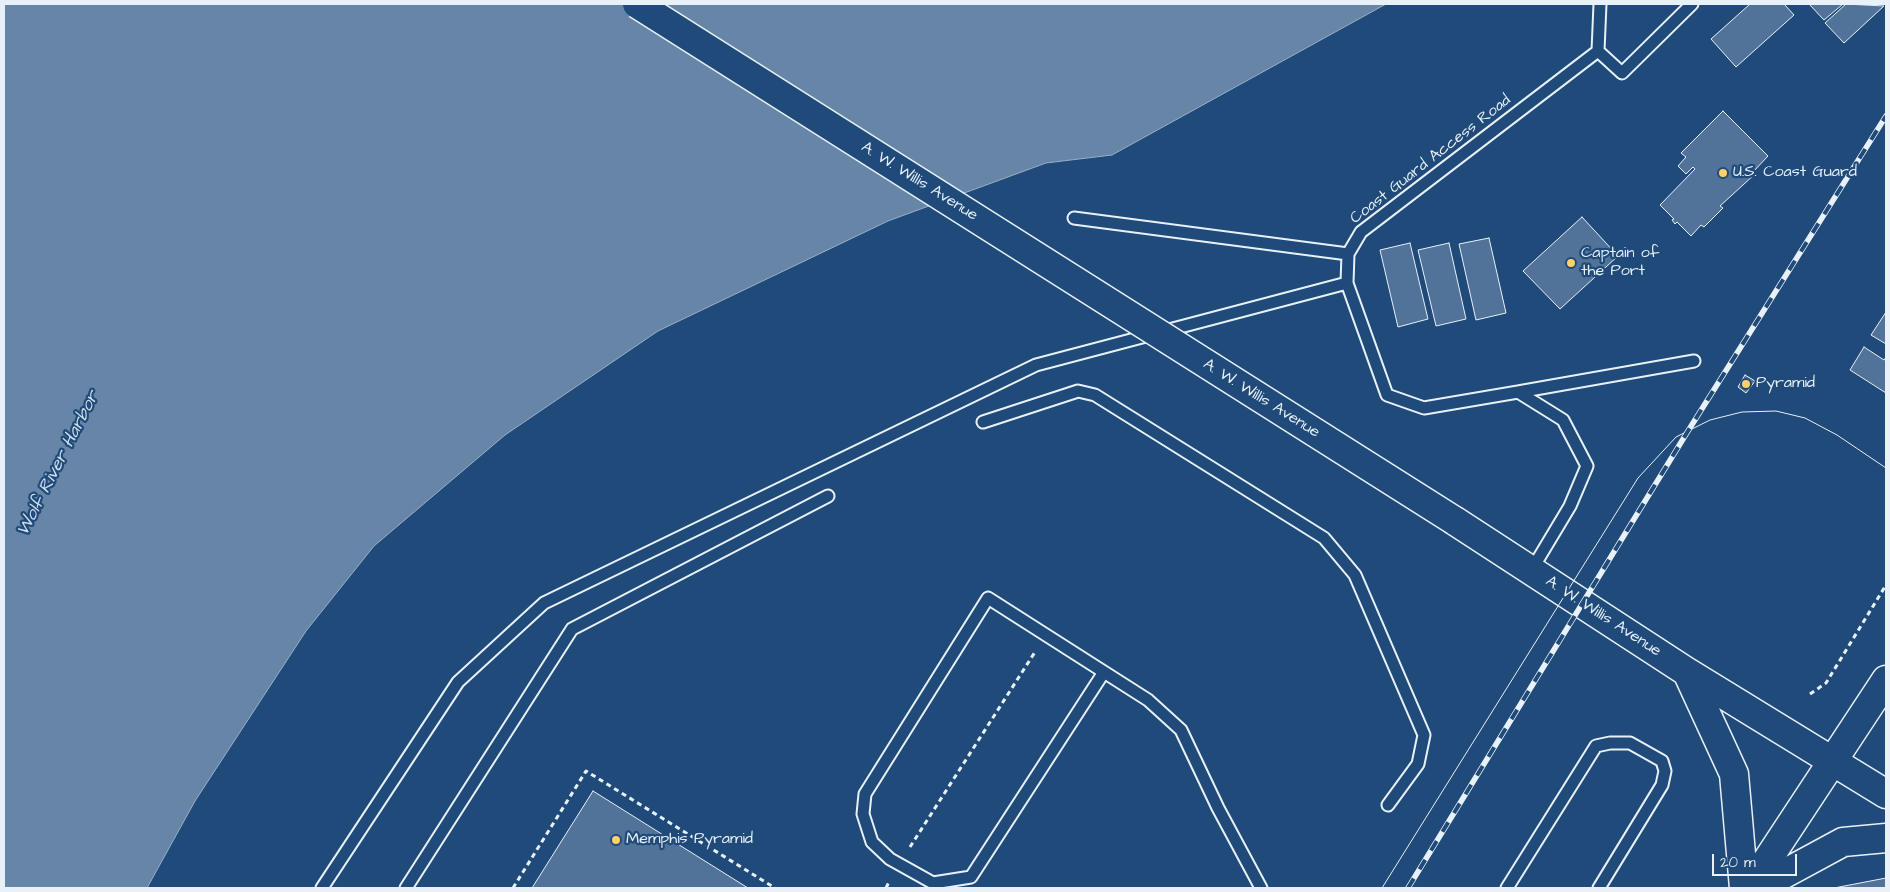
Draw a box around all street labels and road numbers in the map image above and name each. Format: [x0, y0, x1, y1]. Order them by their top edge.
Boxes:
street label: Coast Guard Access Road [1347, 91, 1515, 229]
street label: A. W. Willis Avenue [857, 138, 981, 226]
street label: A. W. Willis Avenue [1199, 355, 1323, 443]
street label: A. W. Willis Avenue [1542, 572, 1664, 662]

